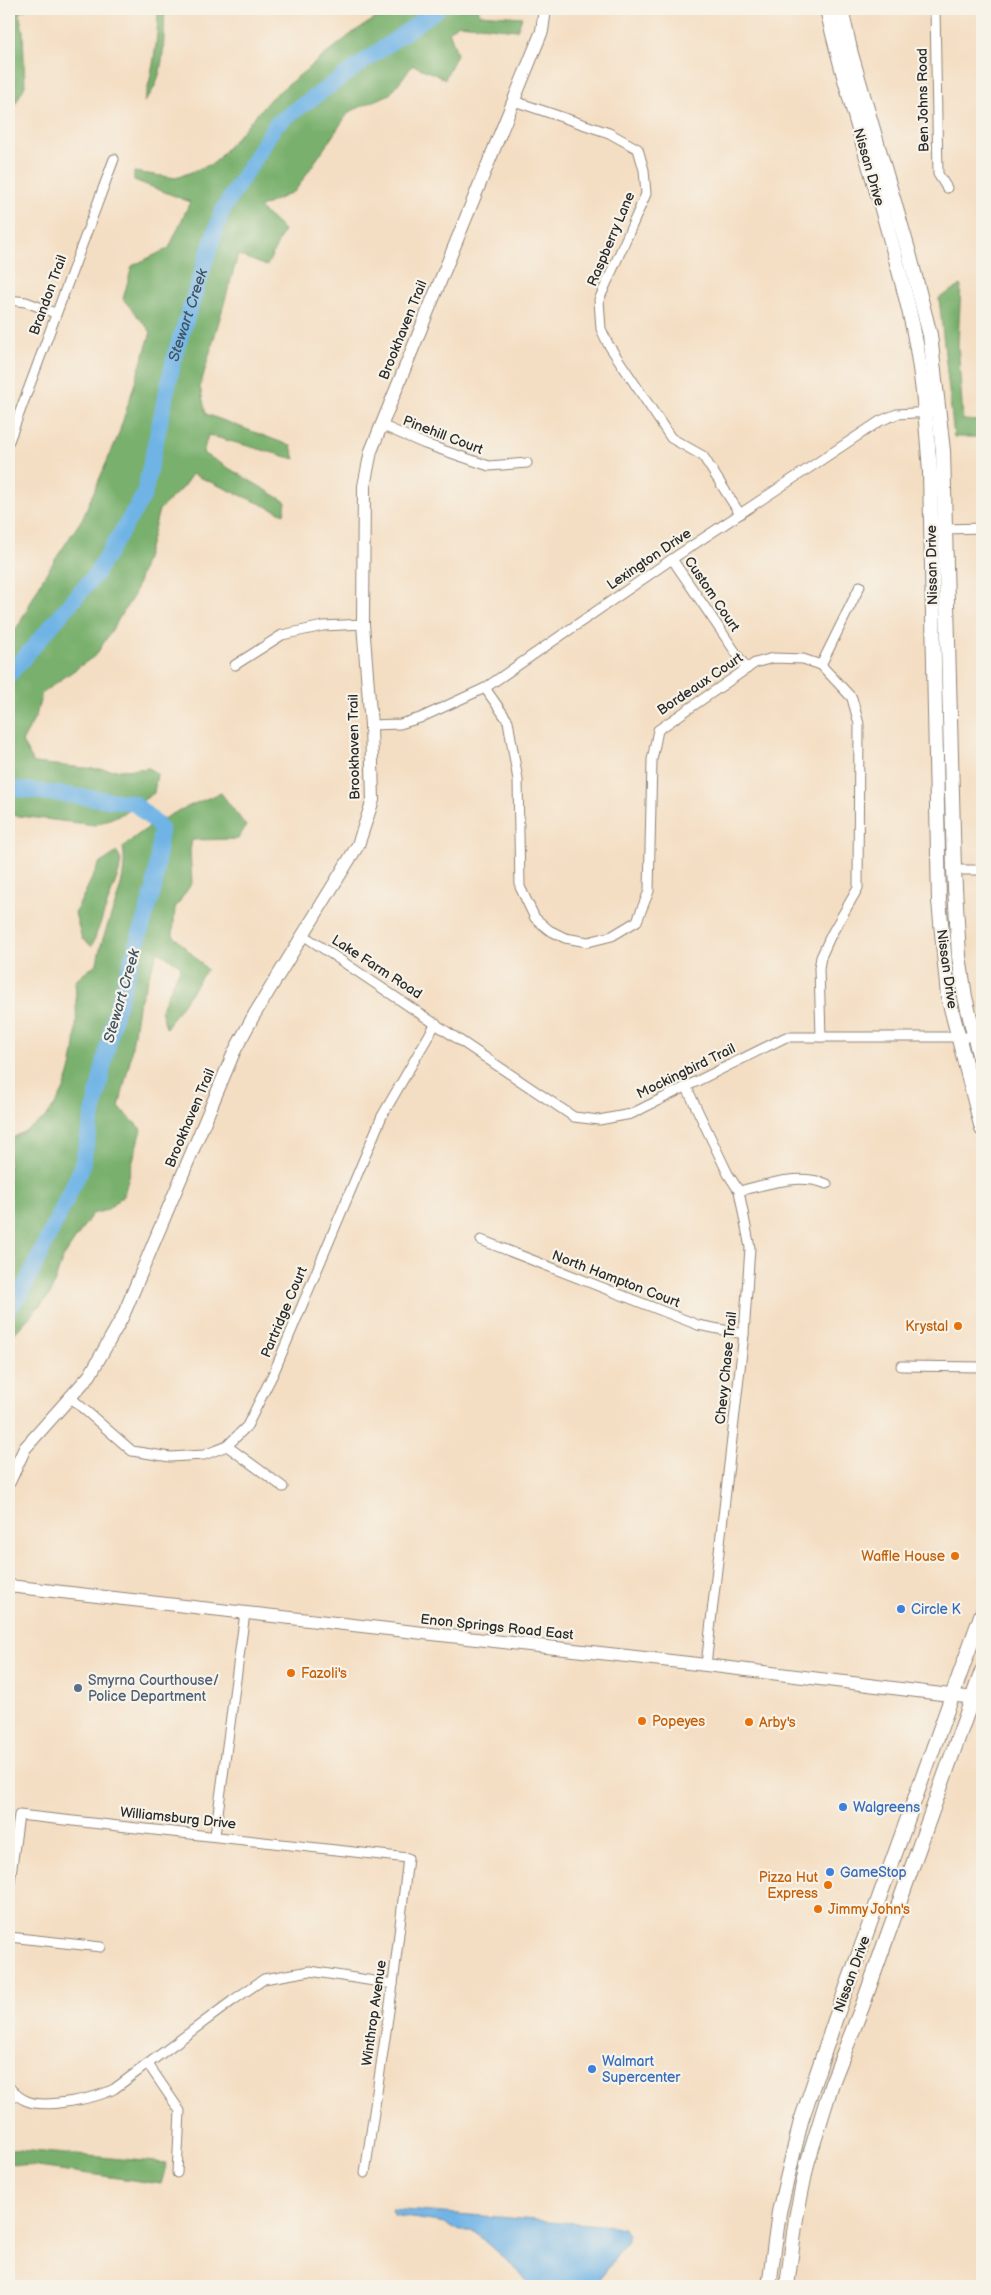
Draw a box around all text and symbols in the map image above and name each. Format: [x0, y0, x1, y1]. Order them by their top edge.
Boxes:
street label: Ben Johns Road [914, 48, 932, 152]
street label: Nissan Drive [850, 126, 888, 208]
street label: Raspberry Lane [583, 189, 639, 289]
street label: Brandon Trail [26, 253, 70, 337]
water label: Stewart Creek [164, 266, 212, 363]
street label: Brookhaven Trail [375, 278, 431, 382]
street label: Pinehill Court [401, 412, 486, 458]
street label: Lexington Drive [604, 525, 694, 593]
street label: Nissan Drive [923, 525, 941, 605]
street label: Custom Court [681, 553, 744, 635]
street label: Bordeaux Court [654, 649, 747, 719]
street label: Brookhaven Trail [345, 694, 363, 800]
street label: Nissan Drive [933, 928, 961, 1010]
street label: Lake Farm Road [329, 931, 425, 1003]
water label: Stewart Creek [100, 946, 145, 1045]
street label: Mockingbird Trail [634, 1040, 738, 1102]
street label: Brookhaven Trail [162, 1066, 218, 1170]
street label: North Hampton Court [550, 1247, 683, 1312]
street label: Partridge Court [257, 1263, 311, 1360]
street label: Chevy Chase Trail [712, 1311, 740, 1425]
place label: Krystal [905, 1318, 948, 1335]
marker: Krystal [952, 1320, 964, 1332]
place label: Waffle House [861, 1548, 945, 1565]
marker: Waffle House [949, 1550, 961, 1562]
place label: Circle K [911, 1601, 962, 1618]
marker: Circle K [895, 1603, 907, 1615]
street label: Enon Springs Road East [419, 1610, 575, 1644]
place label: Fazoli's [301, 1665, 347, 1682]
marker: Fazoli's [285, 1667, 297, 1679]
place label: Smyrna Courthouse/ Police Department [88, 1672, 219, 1705]
marker: Smyrna Courthouse/ Police Department [72, 1682, 84, 1694]
place label: Popeyes [652, 1713, 705, 1730]
place label: Arby's [759, 1714, 796, 1731]
marker: Popeyes [636, 1715, 648, 1727]
marker: Arby's [743, 1716, 755, 1728]
place label: Walgreens [853, 1799, 920, 1816]
marker: Walgreens [837, 1801, 849, 1813]
street label: Williamsburg Drive [119, 1803, 237, 1833]
place label: GameStop [840, 1864, 907, 1881]
marker: GameStop [824, 1866, 836, 1878]
place label: Pizza Hut Express [759, 1869, 819, 1902]
marker: Pizza Hut Express [822, 1879, 834, 1891]
place label: Jimmy John's [828, 1901, 910, 1918]
marker: Jimmy John's [812, 1903, 824, 1915]
street label: Nissan Drive [830, 1933, 874, 2015]
street label: Winthrop Avenue [358, 1959, 390, 2067]
place label: Walmart Supercenter [602, 2053, 681, 2086]
marker: Walmart Supercenter [586, 2063, 598, 2075]

